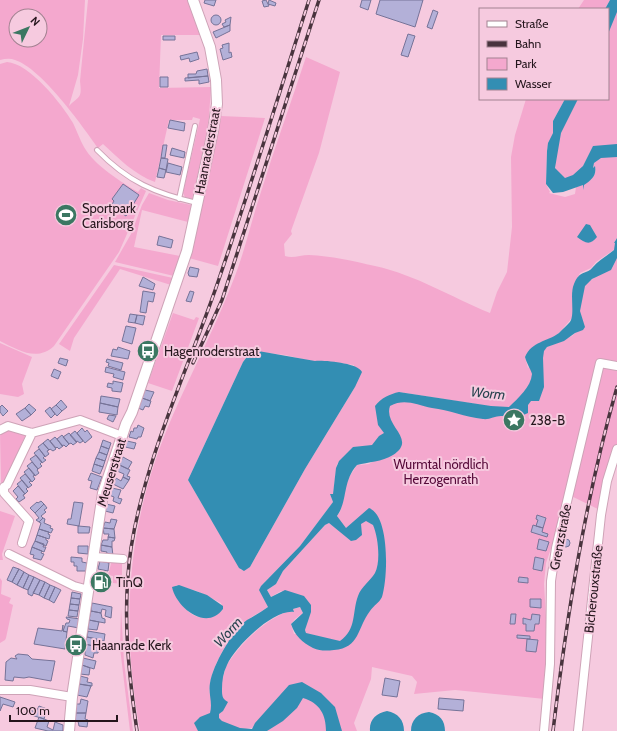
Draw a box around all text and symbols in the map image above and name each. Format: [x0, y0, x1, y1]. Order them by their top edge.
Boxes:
north arrow [8, 8, 48, 48]
legend [479, 8, 609, 100]
text: N [28, 14, 43, 29]
text: Straße [515, 16, 548, 31]
text: Bahn [515, 36, 541, 51]
text: Park [515, 56, 537, 71]
text: Wasser [515, 76, 552, 91]
street label: Haanraderstraat [191, 106, 223, 195]
place label: Sportpark Carisborg [82, 200, 136, 231]
sports icon: Sportpark Carisborg [53, 202, 79, 228]
bus stop icon: Hagenroderstraat [135, 338, 161, 364]
place label: Hagenroderstraat [164, 343, 260, 359]
water label: Worm [470, 382, 506, 404]
place icon: 238-B [501, 407, 527, 433]
place label: 238-B [530, 412, 565, 428]
street label: Meuserstraat [93, 435, 129, 508]
park label: Wurmtal nördlich Herzogenrath [393, 456, 489, 487]
street label: Grenzstraße [546, 502, 574, 571]
street label: Bicherouxstraße [580, 544, 606, 634]
fuel station icon: TinQ [88, 569, 114, 595]
place label: TinQ [116, 574, 143, 590]
water label: Worm [210, 613, 246, 651]
bus stop icon: Haanrade Kerk [63, 632, 89, 658]
place label: Haanrade Kerk [92, 637, 172, 653]
scale bar [10, 697, 117, 723]
text: 100 m [16, 703, 50, 718]

